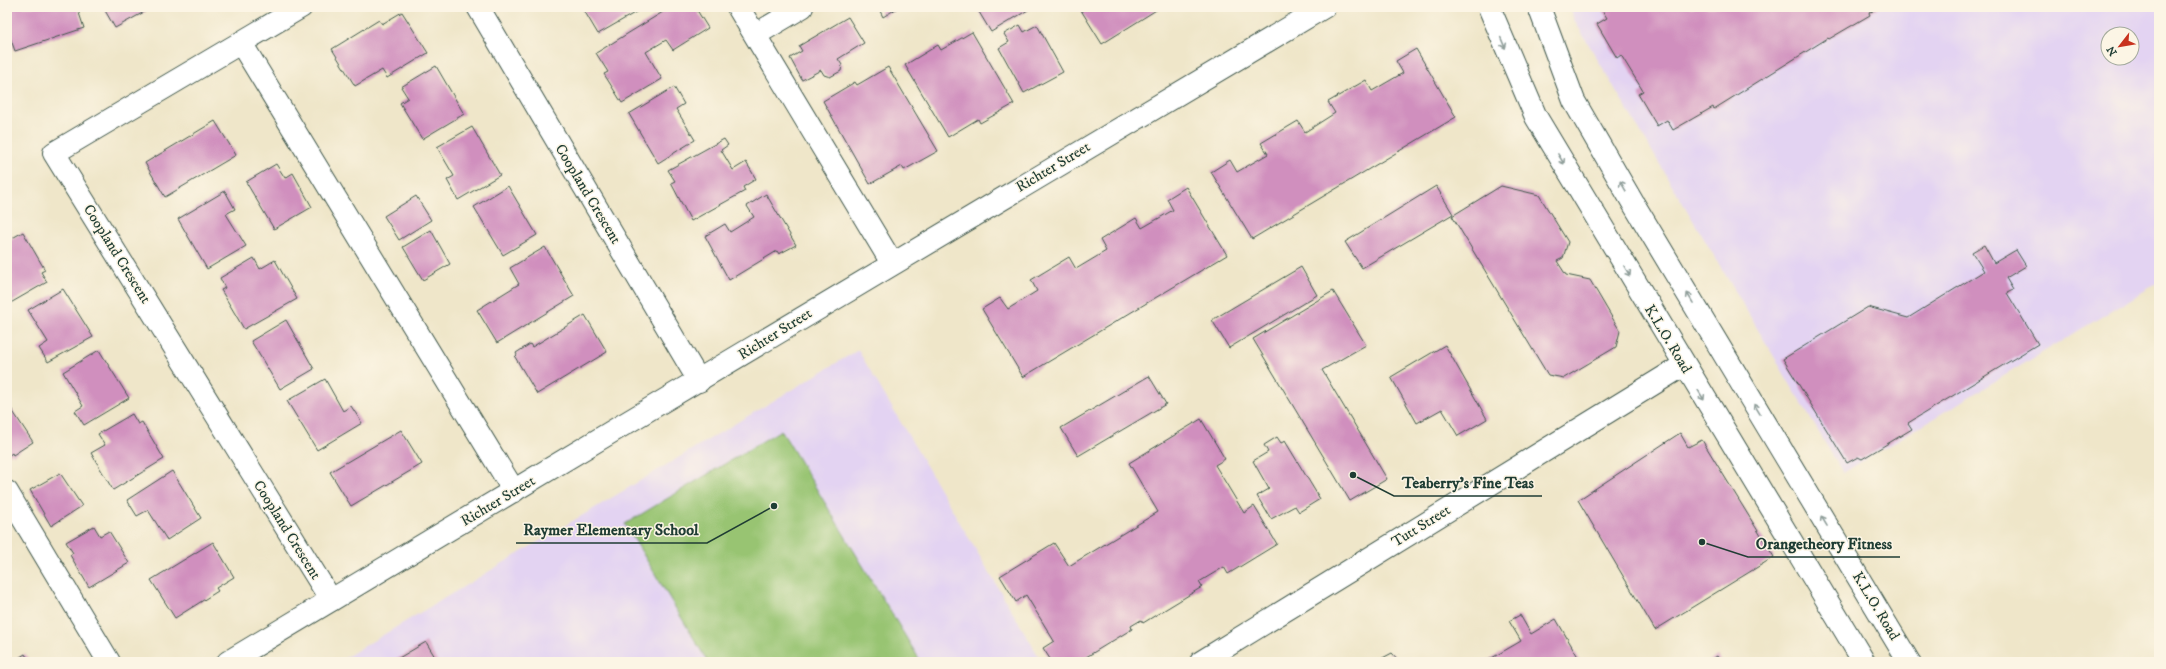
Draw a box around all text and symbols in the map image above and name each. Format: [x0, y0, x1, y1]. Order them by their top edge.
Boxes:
north arrow [2100, 26, 2140, 66]
one-way arrow [1500, 37, 1508, 49]
text: N [2104, 43, 2121, 58]
street label: Richter Street [1012, 137, 1094, 197]
street label: Coopland Crescent [551, 141, 625, 248]
one-way arrow [1557, 153, 1565, 165]
one-way arrow [1619, 180, 1627, 192]
street label: Coopland Crescent [79, 201, 155, 307]
one-way arrow [1624, 265, 1632, 277]
one-way arrow [1686, 293, 1694, 304]
street label: K.L.O. Road [1640, 301, 1696, 377]
street label: Richter Street [735, 304, 816, 364]
one-way arrow [1698, 389, 1706, 401]
one-way arrow [1753, 404, 1761, 415]
callout: Teaberry's Fine Teas [1394, 468, 1542, 496]
street label: Richter Street [457, 471, 539, 531]
text: Teaberry's Fine Teas [1401, 473, 1535, 493]
street label: Coopland Crescent [249, 477, 325, 583]
street label: Tutt Street [1388, 500, 1454, 551]
callout: Raymer Elementary School [516, 515, 707, 543]
one-way arrow [1820, 516, 1828, 527]
text: Raymer Elementary School [523, 520, 700, 540]
callout: Orangetheory Fitness [1748, 529, 1900, 557]
text: Orangetheory Fitness [1756, 534, 1893, 554]
street label: K.L.O. Road [1848, 568, 1904, 644]

